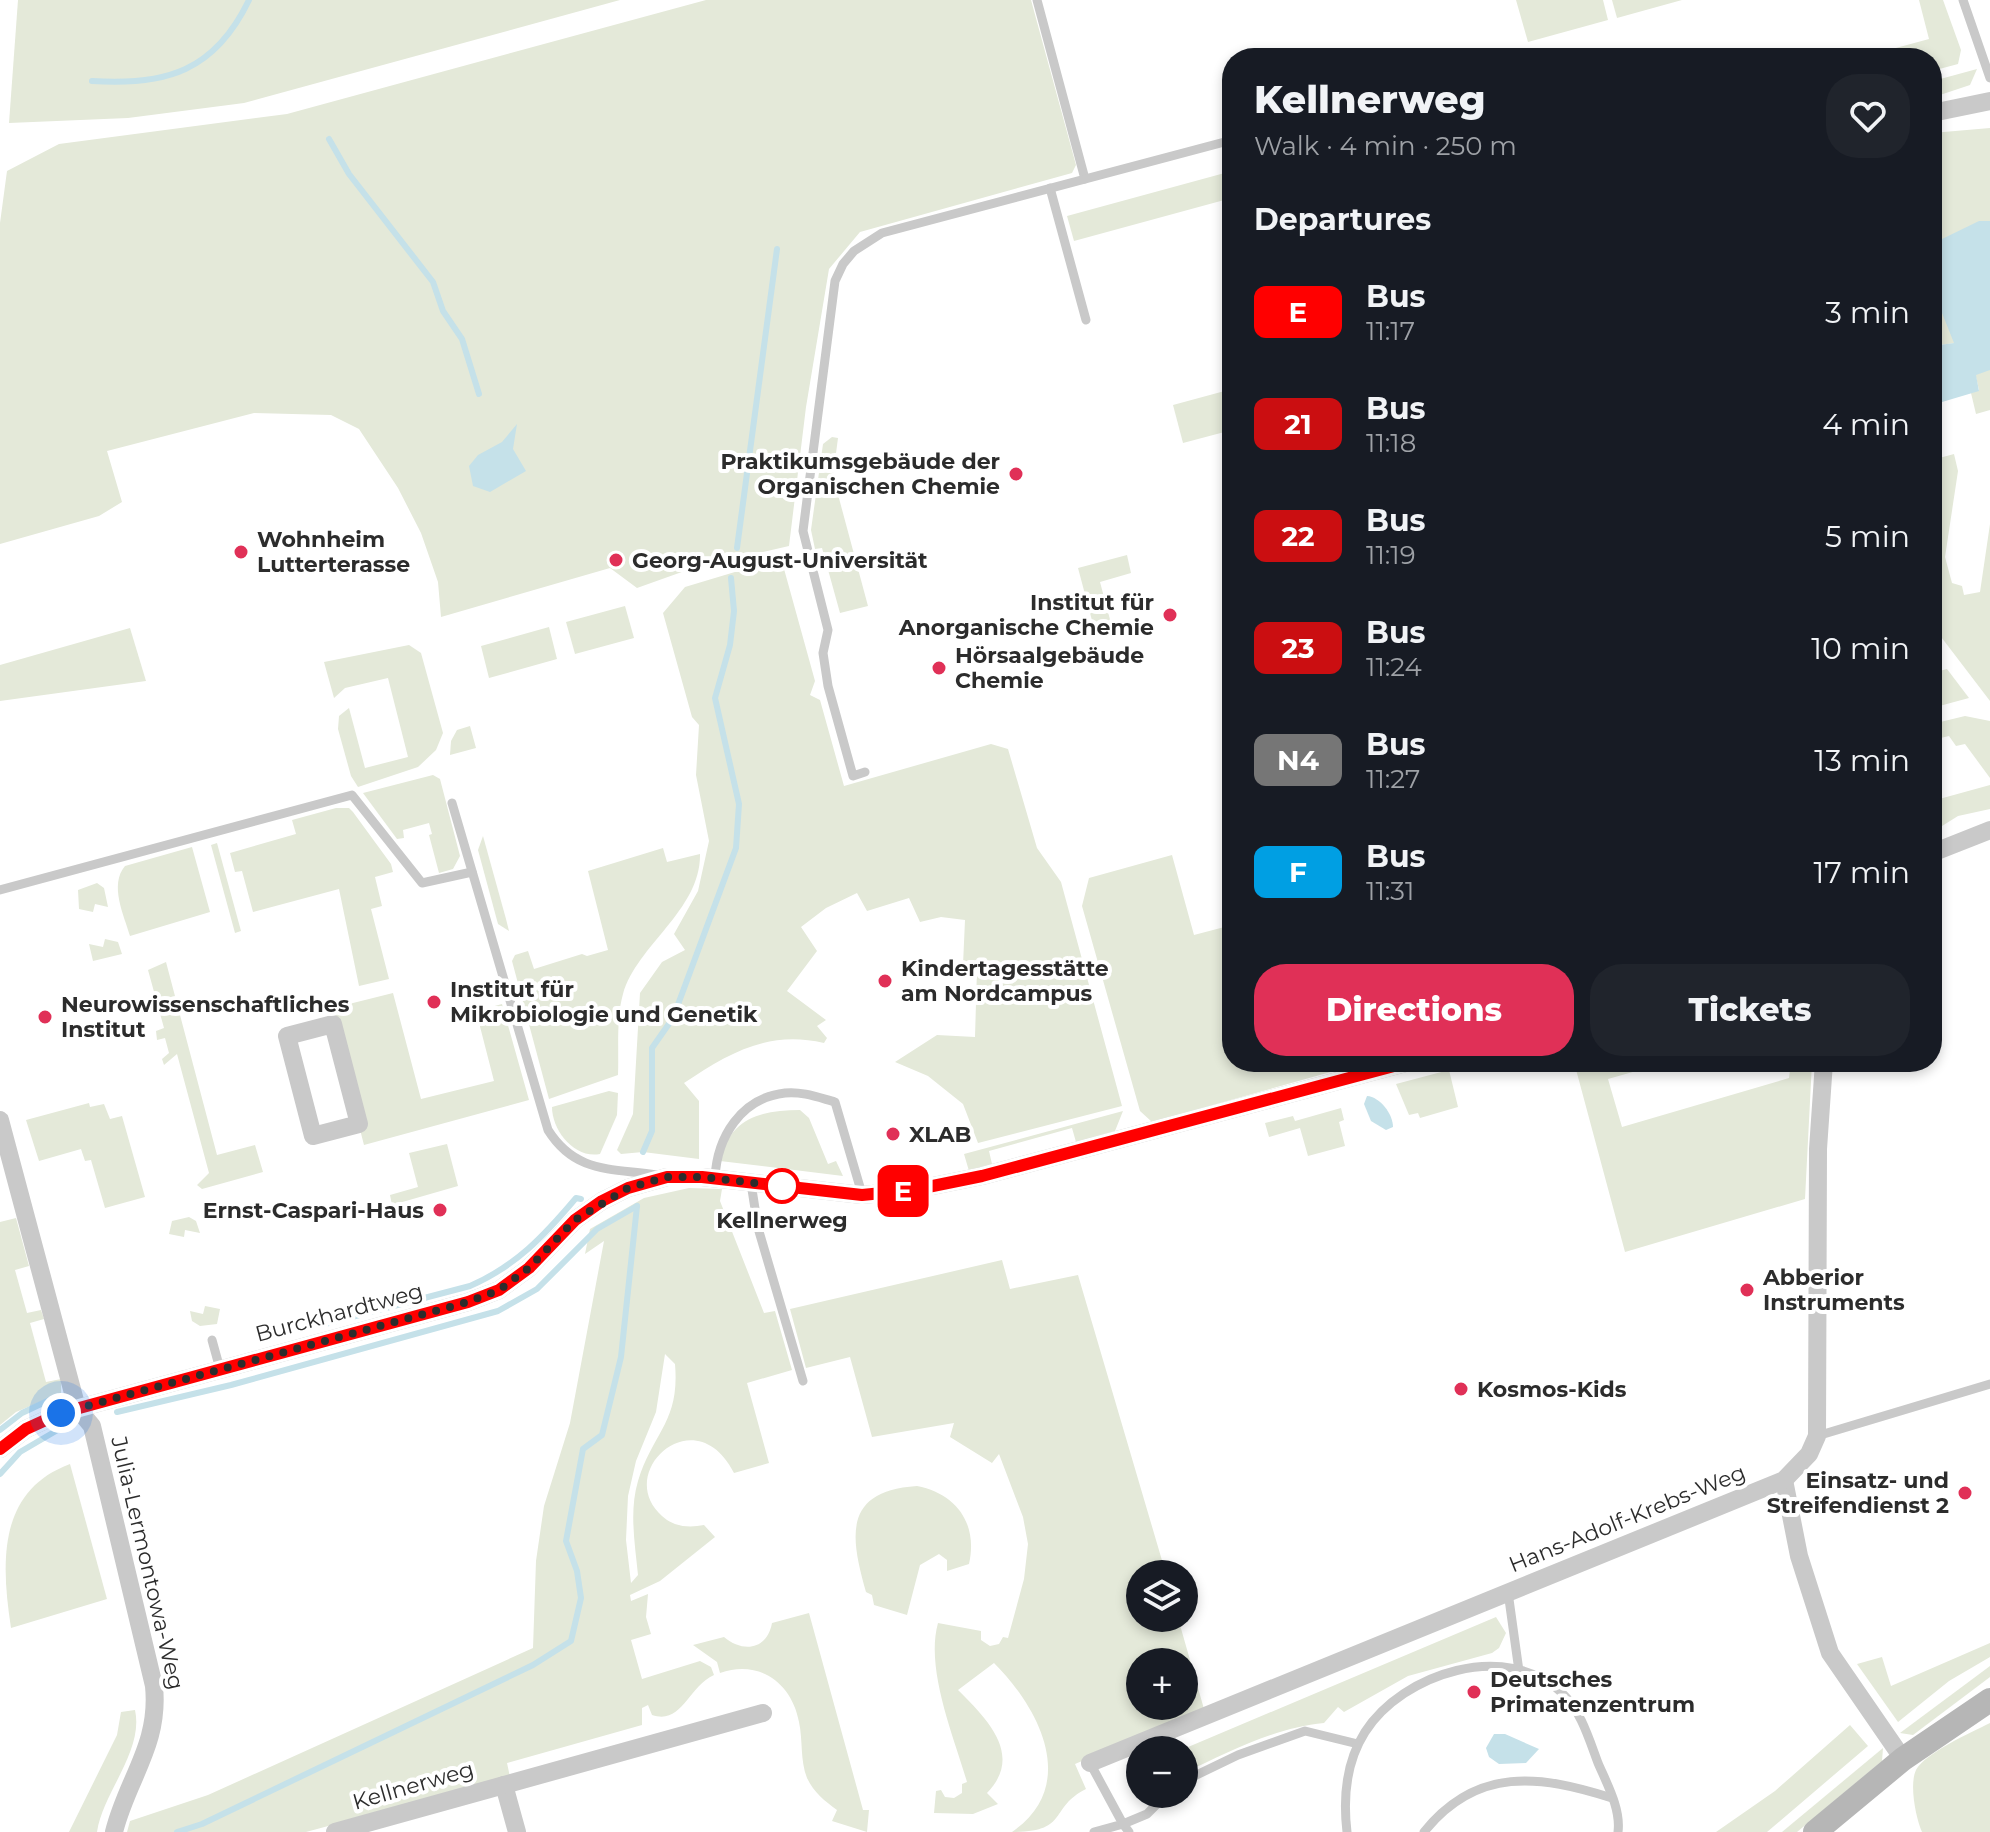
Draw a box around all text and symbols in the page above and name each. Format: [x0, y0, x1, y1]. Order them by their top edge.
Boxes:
button: heart [1826, 74, 1910, 158]
text: Kellnerweg [1254, 76, 1485, 123]
text: Walk · 4 min · 250 m [1254, 130, 1517, 162]
text: Departures [1254, 201, 1431, 238]
text: Bus [1366, 278, 1426, 315]
text: 3 min [1825, 294, 1910, 331]
text: E [1289, 295, 1307, 329]
text: 11:17 [1366, 315, 1415, 347]
text: Bus [1366, 390, 1426, 427]
text: 4 min [1822, 406, 1910, 443]
text: 21 [1284, 407, 1312, 441]
text: 11:18 [1366, 427, 1416, 459]
place label: Praktikumsgebäude der Organischen Chemie [720, 448, 1000, 500]
marker: Praktikumsgebäude der Organischen Chemie [1007, 465, 1025, 483]
text: Bus [1366, 502, 1426, 539]
text: 5 min [1825, 518, 1910, 555]
text: 22 [1281, 519, 1315, 553]
place label: Wohnheim Lutterterasse [257, 526, 410, 578]
text: 11:19 [1366, 539, 1416, 571]
marker: Wohnheim Lutterterasse [232, 543, 250, 561]
place label: Georg-August-Universität [632, 547, 928, 574]
marker: Georg-August-Universität [607, 551, 625, 569]
place label: Institut für Anorganische Chemie [898, 589, 1154, 641]
marker: Institut für Anorganische Chemie [1161, 606, 1179, 624]
text: Bus [1366, 614, 1426, 651]
text: 10 min [1811, 630, 1910, 667]
text: 23 [1281, 631, 1315, 665]
place label: Hörsaalgebäude Chemie [955, 642, 1144, 694]
text: 11:24 [1366, 651, 1422, 683]
marker: Hörsaalgebäude Chemie [930, 659, 948, 677]
text: Bus [1366, 726, 1426, 763]
text: 13 min [1814, 742, 1910, 779]
text: N4 [1277, 743, 1319, 777]
text: 11:27 [1366, 763, 1420, 795]
text: Bus [1366, 838, 1426, 875]
text: 17 min [1813, 854, 1910, 891]
text: F [1289, 855, 1307, 889]
text: 11:31 [1366, 875, 1414, 907]
place label: Kindertagesstätte am Nordcampus [901, 955, 1109, 1007]
button: Directions [1254, 964, 1574, 1056]
button: Tickets [1590, 964, 1910, 1056]
marker: Kindertagesstätte am Nordcampus [876, 972, 894, 990]
place label: Institut für Mikrobiologie und Genetik [450, 976, 758, 1028]
place label: Neurowissenschaftliches Institut [61, 991, 350, 1043]
marker: Institut für Mikrobiologie und Genetik [425, 993, 443, 1011]
marker: Neurowissenschaftliches Institut [36, 1008, 54, 1026]
place label: XLAB [909, 1121, 971, 1148]
marker: XLAB [884, 1125, 902, 1143]
line badge: E [877, 1165, 929, 1217]
marker: Kellnerweg [765, 1169, 799, 1203]
text: E [894, 1174, 912, 1208]
place label: Ernst-Caspari-Haus [203, 1197, 424, 1224]
marker: Ernst-Caspari-Haus [431, 1201, 449, 1219]
place label: Kellnerweg [716, 1207, 848, 1234]
place label: Abberior Instruments [1762, 1264, 1905, 1316]
street label: Burckhardtweg [252, 1277, 426, 1348]
marker: Abberior Instruments [1738, 1281, 1756, 1299]
place label: Kosmos-Kids [1477, 1376, 1627, 1403]
marker: Kosmos-Kids [1452, 1380, 1470, 1398]
your location [41, 1393, 81, 1433]
street label: Julia-Lermontowa-Weg [105, 1433, 190, 1692]
street label: Hans-Adolf-Krebs-Weg [1505, 1459, 1749, 1578]
place label: Einsatz- und Streifendienst 2 [1767, 1467, 1949, 1519]
marker: Einsatz- und Streifendienst 2 [1956, 1484, 1974, 1502]
map controls [1126, 1560, 1198, 1808]
button: layers [1126, 1560, 1198, 1632]
button: + [1126, 1648, 1198, 1720]
place label: Deutsches Primatenzentrum [1490, 1666, 1695, 1718]
marker: Deutsches Primatenzentrum [1465, 1683, 1483, 1701]
button: − [1126, 1736, 1198, 1808]
street label: Kellnerweg [349, 1755, 477, 1816]

